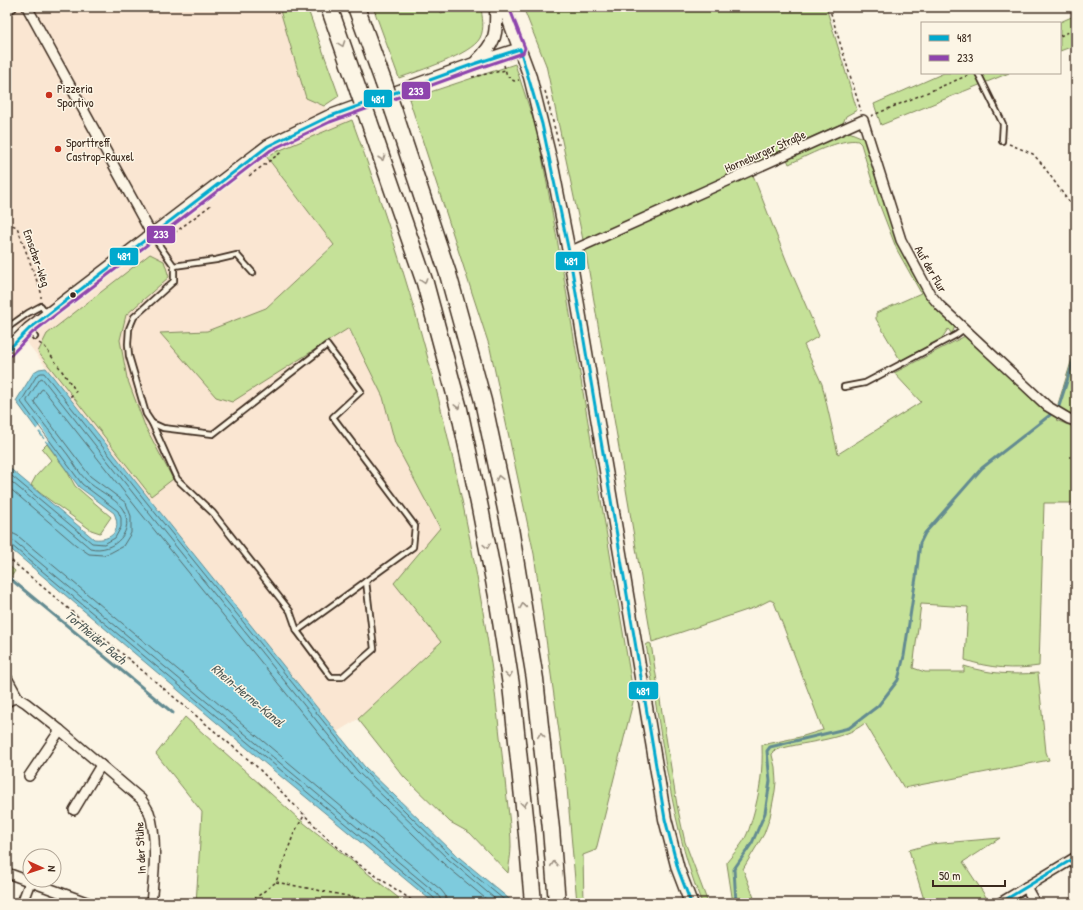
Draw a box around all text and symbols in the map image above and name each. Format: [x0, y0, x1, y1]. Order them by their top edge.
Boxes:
legend [921, 22, 1061, 74]
text: 481 [957, 29, 971, 46]
one-way arrow [337, 40, 345, 47]
text: 233 [957, 49, 973, 66]
place label: Pizzeria Sportivo [57, 80, 94, 111]
line badge: 233 [401, 81, 431, 100]
text: 233 [408, 84, 424, 98]
line badge: 481 [363, 89, 393, 108]
marker: Pizzeria Sportivo [44, 90, 54, 100]
text: 481 [372, 92, 384, 106]
street label: Horneburger Straße [722, 125, 808, 177]
place label: Sporttreff Castrop-Rauxel [66, 134, 135, 165]
marker: Sporttreff Castrop-Rauxel [53, 144, 63, 154]
one-way arrow [377, 154, 386, 161]
line badge: 233 [146, 225, 176, 244]
street label: Emscher-Weg [19, 227, 55, 289]
text: 233 [153, 227, 169, 241]
street label: Auf der Flur [911, 242, 951, 296]
line badge: 481 [109, 247, 139, 266]
text: 481 [118, 249, 130, 263]
line badge: 481 [555, 251, 586, 271]
text: 481 [565, 254, 577, 268]
one-way arrow [419, 277, 428, 284]
unlabelled marker [68, 290, 78, 300]
one-way arrow [453, 403, 462, 410]
one-way arrow [496, 475, 504, 481]
one-way arrow [483, 543, 491, 550]
one-way arrow [519, 603, 528, 609]
water label: Torfheider Bach [61, 606, 132, 669]
water label: Rhein-Herne-Kanal [208, 659, 288, 731]
one-way arrow [504, 671, 513, 678]
line badge: 481 [628, 681, 659, 700]
text: 481 [637, 684, 649, 698]
one-way arrow [537, 732, 546, 738]
one-way arrow [519, 801, 528, 807]
street label: In der Stühe [130, 821, 150, 874]
north arrow [22, 848, 62, 888]
one-way arrow [550, 861, 559, 867]
scale bar [933, 862, 1005, 888]
text: N [45, 865, 59, 872]
text: 50 m [939, 867, 960, 884]

